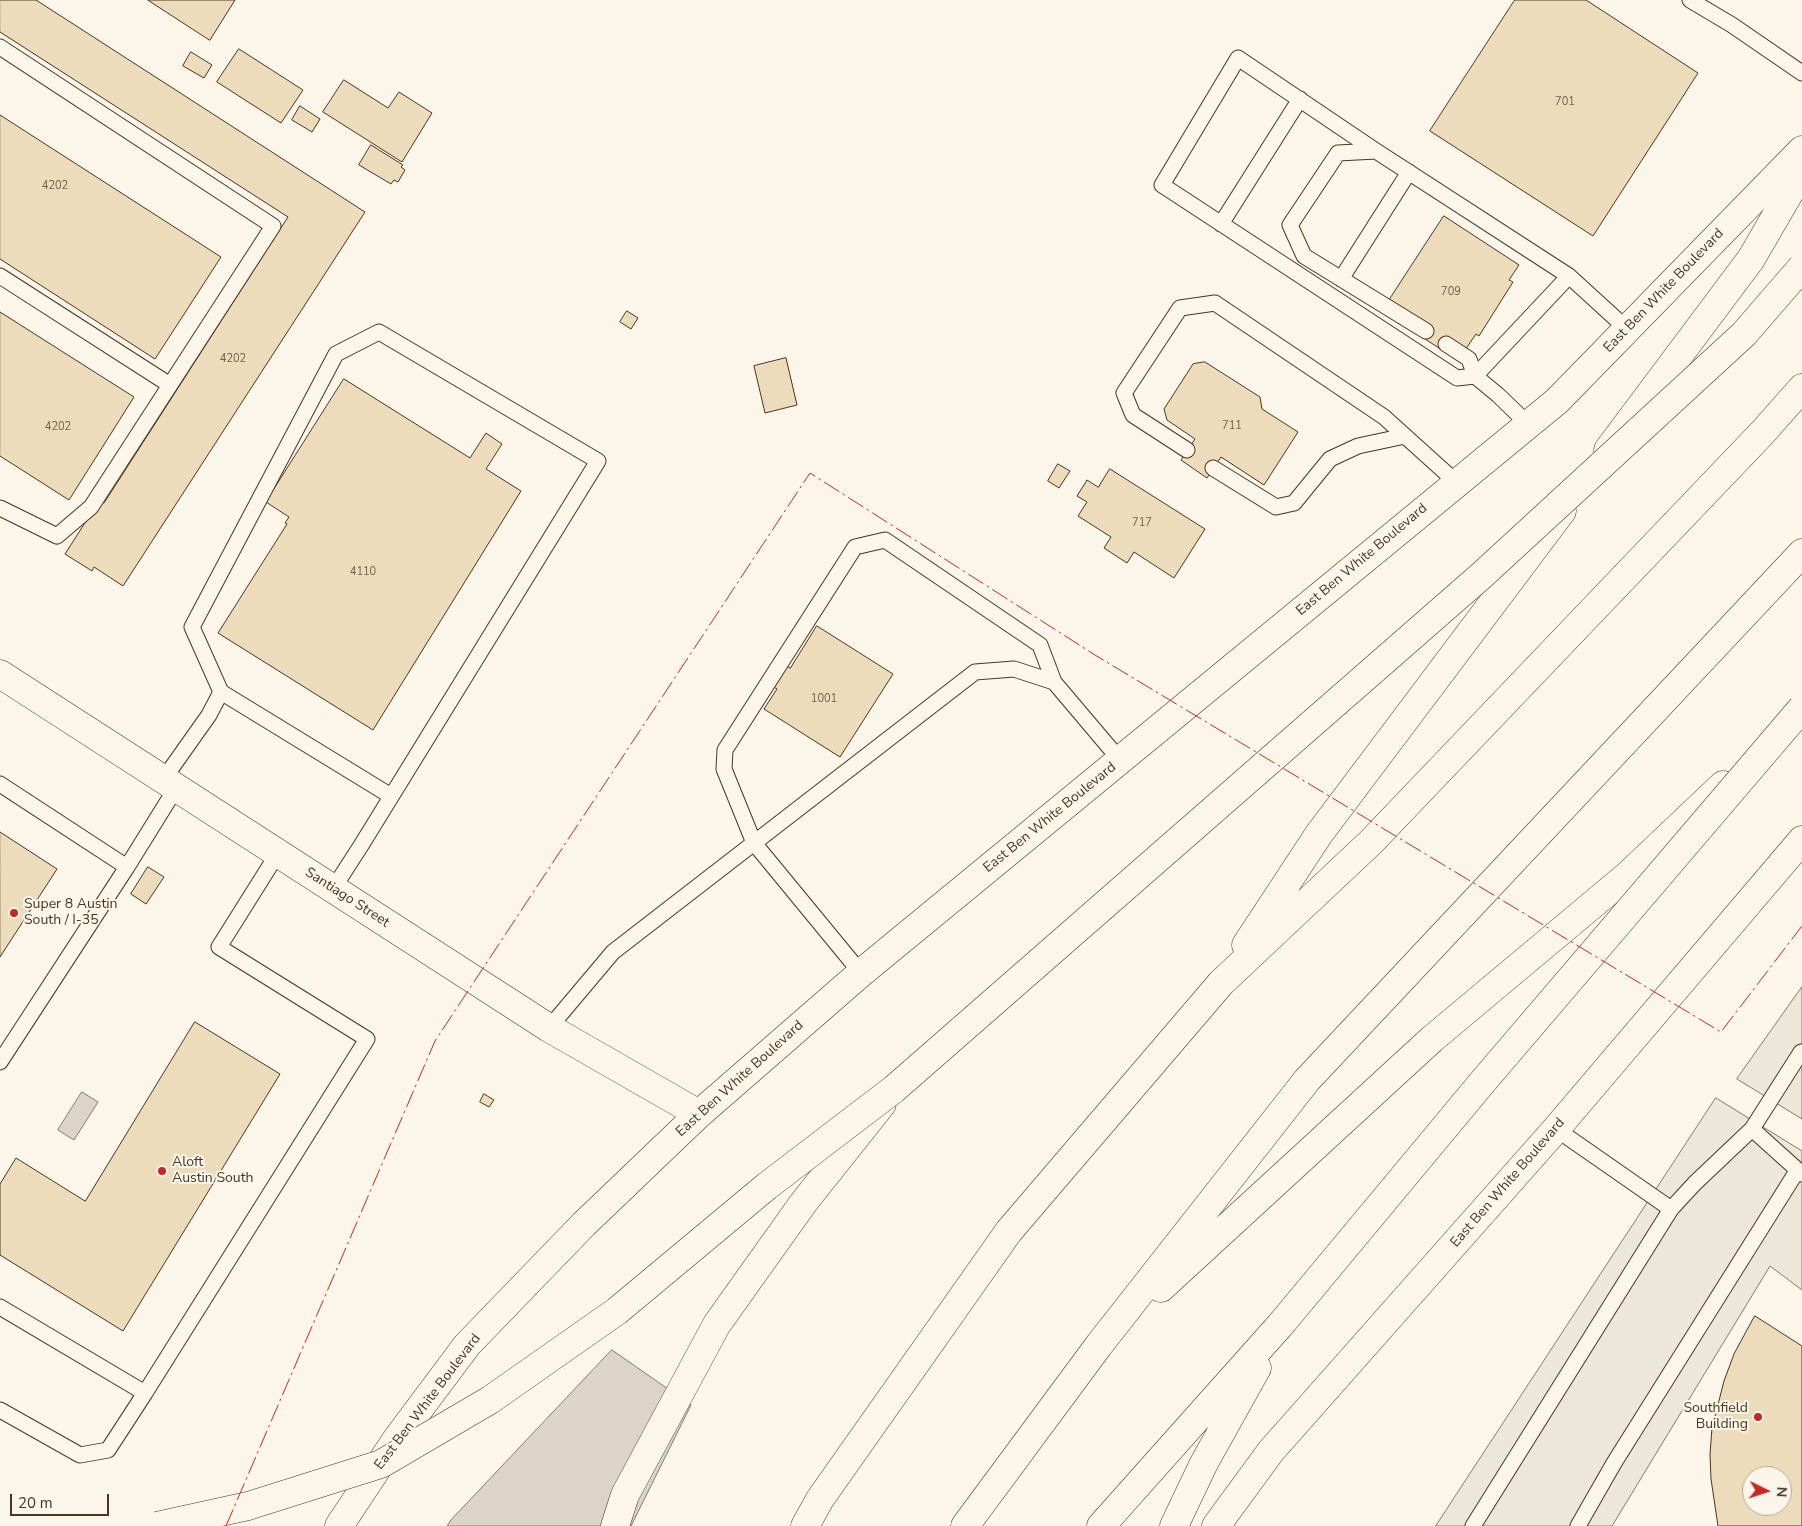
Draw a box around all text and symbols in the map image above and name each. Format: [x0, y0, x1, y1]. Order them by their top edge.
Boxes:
house number: 701 [1555, 95, 1575, 109]
house number: 4202 [42, 179, 68, 193]
street label: East Ben White Boulevard [1600, 226, 1728, 356]
house number: 709 [1441, 285, 1461, 299]
house number: 4202 [220, 352, 246, 366]
house number: 711 [1222, 419, 1242, 433]
house number: 4202 [45, 420, 71, 434]
street label: East Ben White Boulevard [1293, 500, 1431, 620]
house number: 717 [1132, 516, 1152, 530]
house number: 4110 [350, 565, 376, 579]
house number: 1001 [811, 692, 837, 706]
street label: East Ben White Boulevard [980, 759, 1120, 877]
street label: Santiago Street [302, 864, 392, 932]
place label: Super 8 Austin South / I-35 [24, 897, 118, 930]
marker: Super 8 Austin South / I-35 [8, 907, 20, 919]
street label: East Ben White Boulevard [673, 1017, 807, 1141]
street label: East Ben White Boulevard [1447, 1115, 1569, 1251]
place label: Aloft Austin South [172, 1155, 254, 1188]
marker: Aloft Austin South [156, 1165, 168, 1177]
street label: East Ben White Boulevard [371, 1331, 485, 1473]
place label: Southfield Building [1683, 1401, 1748, 1434]
marker: Southfield Building [1752, 1411, 1764, 1423]
north arrow [1742, 1466, 1792, 1516]
scale bar [12, 1484, 111, 1516]
text: N [1772, 1486, 1791, 1498]
text: 20 m [18, 1493, 53, 1513]

